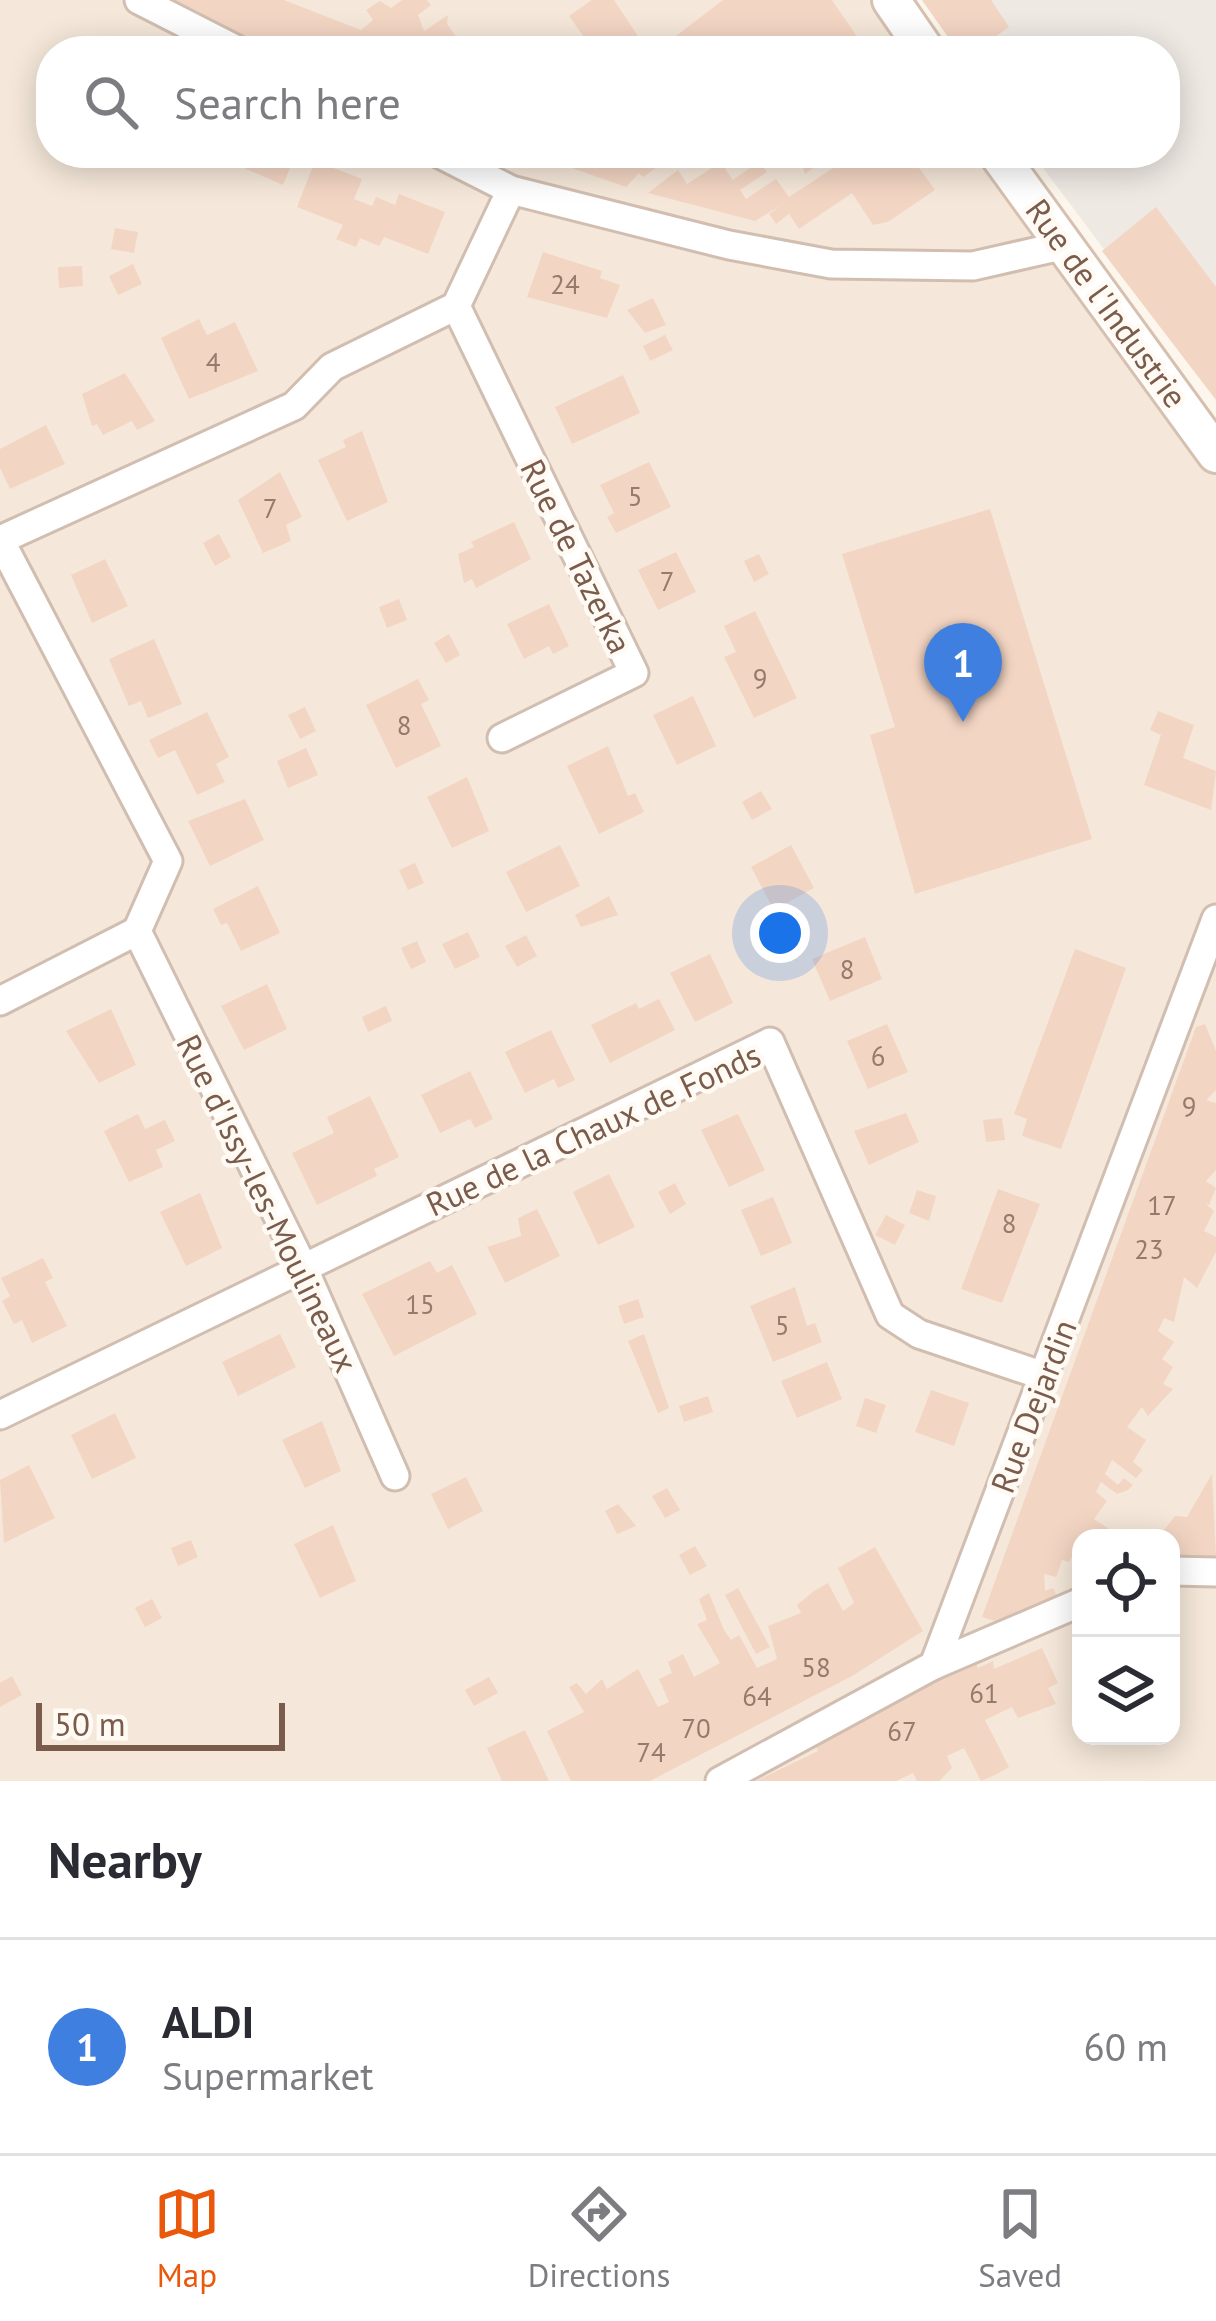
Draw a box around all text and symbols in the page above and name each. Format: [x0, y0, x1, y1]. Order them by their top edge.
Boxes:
search box [36, 36, 1180, 168]
icon: search [78, 69, 144, 135]
text: Search here [174, 73, 401, 131]
street label: Rue de l'Industrie [1017, 190, 1197, 416]
house number: 24 [550, 267, 580, 301]
house number: 4 [206, 345, 221, 379]
street label: Rue de Tazerka [512, 452, 642, 660]
house number: 5 [628, 479, 642, 513]
house number: 7 [263, 491, 277, 525]
house number: 7 [660, 564, 674, 598]
pin: 1 [924, 623, 1002, 722]
house number: 9 [753, 661, 767, 695]
house number: 8 [397, 708, 411, 742]
your location [750, 903, 810, 963]
house number: 8 [840, 952, 854, 986]
street label: Rue d'Issy-les-Moulineaux [167, 1027, 369, 1379]
street label: Rue de la Chaux de Fonds [419, 1033, 767, 1225]
house number: 6 [871, 1039, 885, 1073]
house number: 9 [1182, 1089, 1196, 1123]
house number: 17 [1147, 1188, 1177, 1222]
house number: 8 [1002, 1206, 1016, 1240]
house number: 23 [1134, 1232, 1164, 1266]
house number: 15 [405, 1287, 435, 1321]
house number: 5 [775, 1308, 789, 1342]
street label: Rue Dejardin [980, 1313, 1086, 1499]
map controls [1072, 1529, 1180, 1745]
button: locate [1072, 1529, 1180, 1637]
button: layers [1072, 1637, 1180, 1745]
house number: 58 [801, 1650, 831, 1684]
house number: 61 [969, 1676, 999, 1710]
house number: 64 [742, 1679, 772, 1713]
scale bar [36, 1697, 285, 1750]
text: 50 m [54, 1702, 126, 1745]
house number: 70 [681, 1711, 711, 1745]
house number: 67 [887, 1714, 917, 1748]
house number: 74 [636, 1735, 666, 1769]
text: Nearby [48, 1826, 202, 1892]
text: ALDI [162, 1992, 254, 2050]
text: 1 [76, 2021, 98, 2072]
text: 60 m [1083, 2021, 1168, 2072]
text: Supermarket [162, 2050, 373, 2101]
tab: Map [154, 2181, 220, 2296]
tab: Directions [528, 2181, 670, 2296]
tab: Saved [978, 2181, 1062, 2296]

